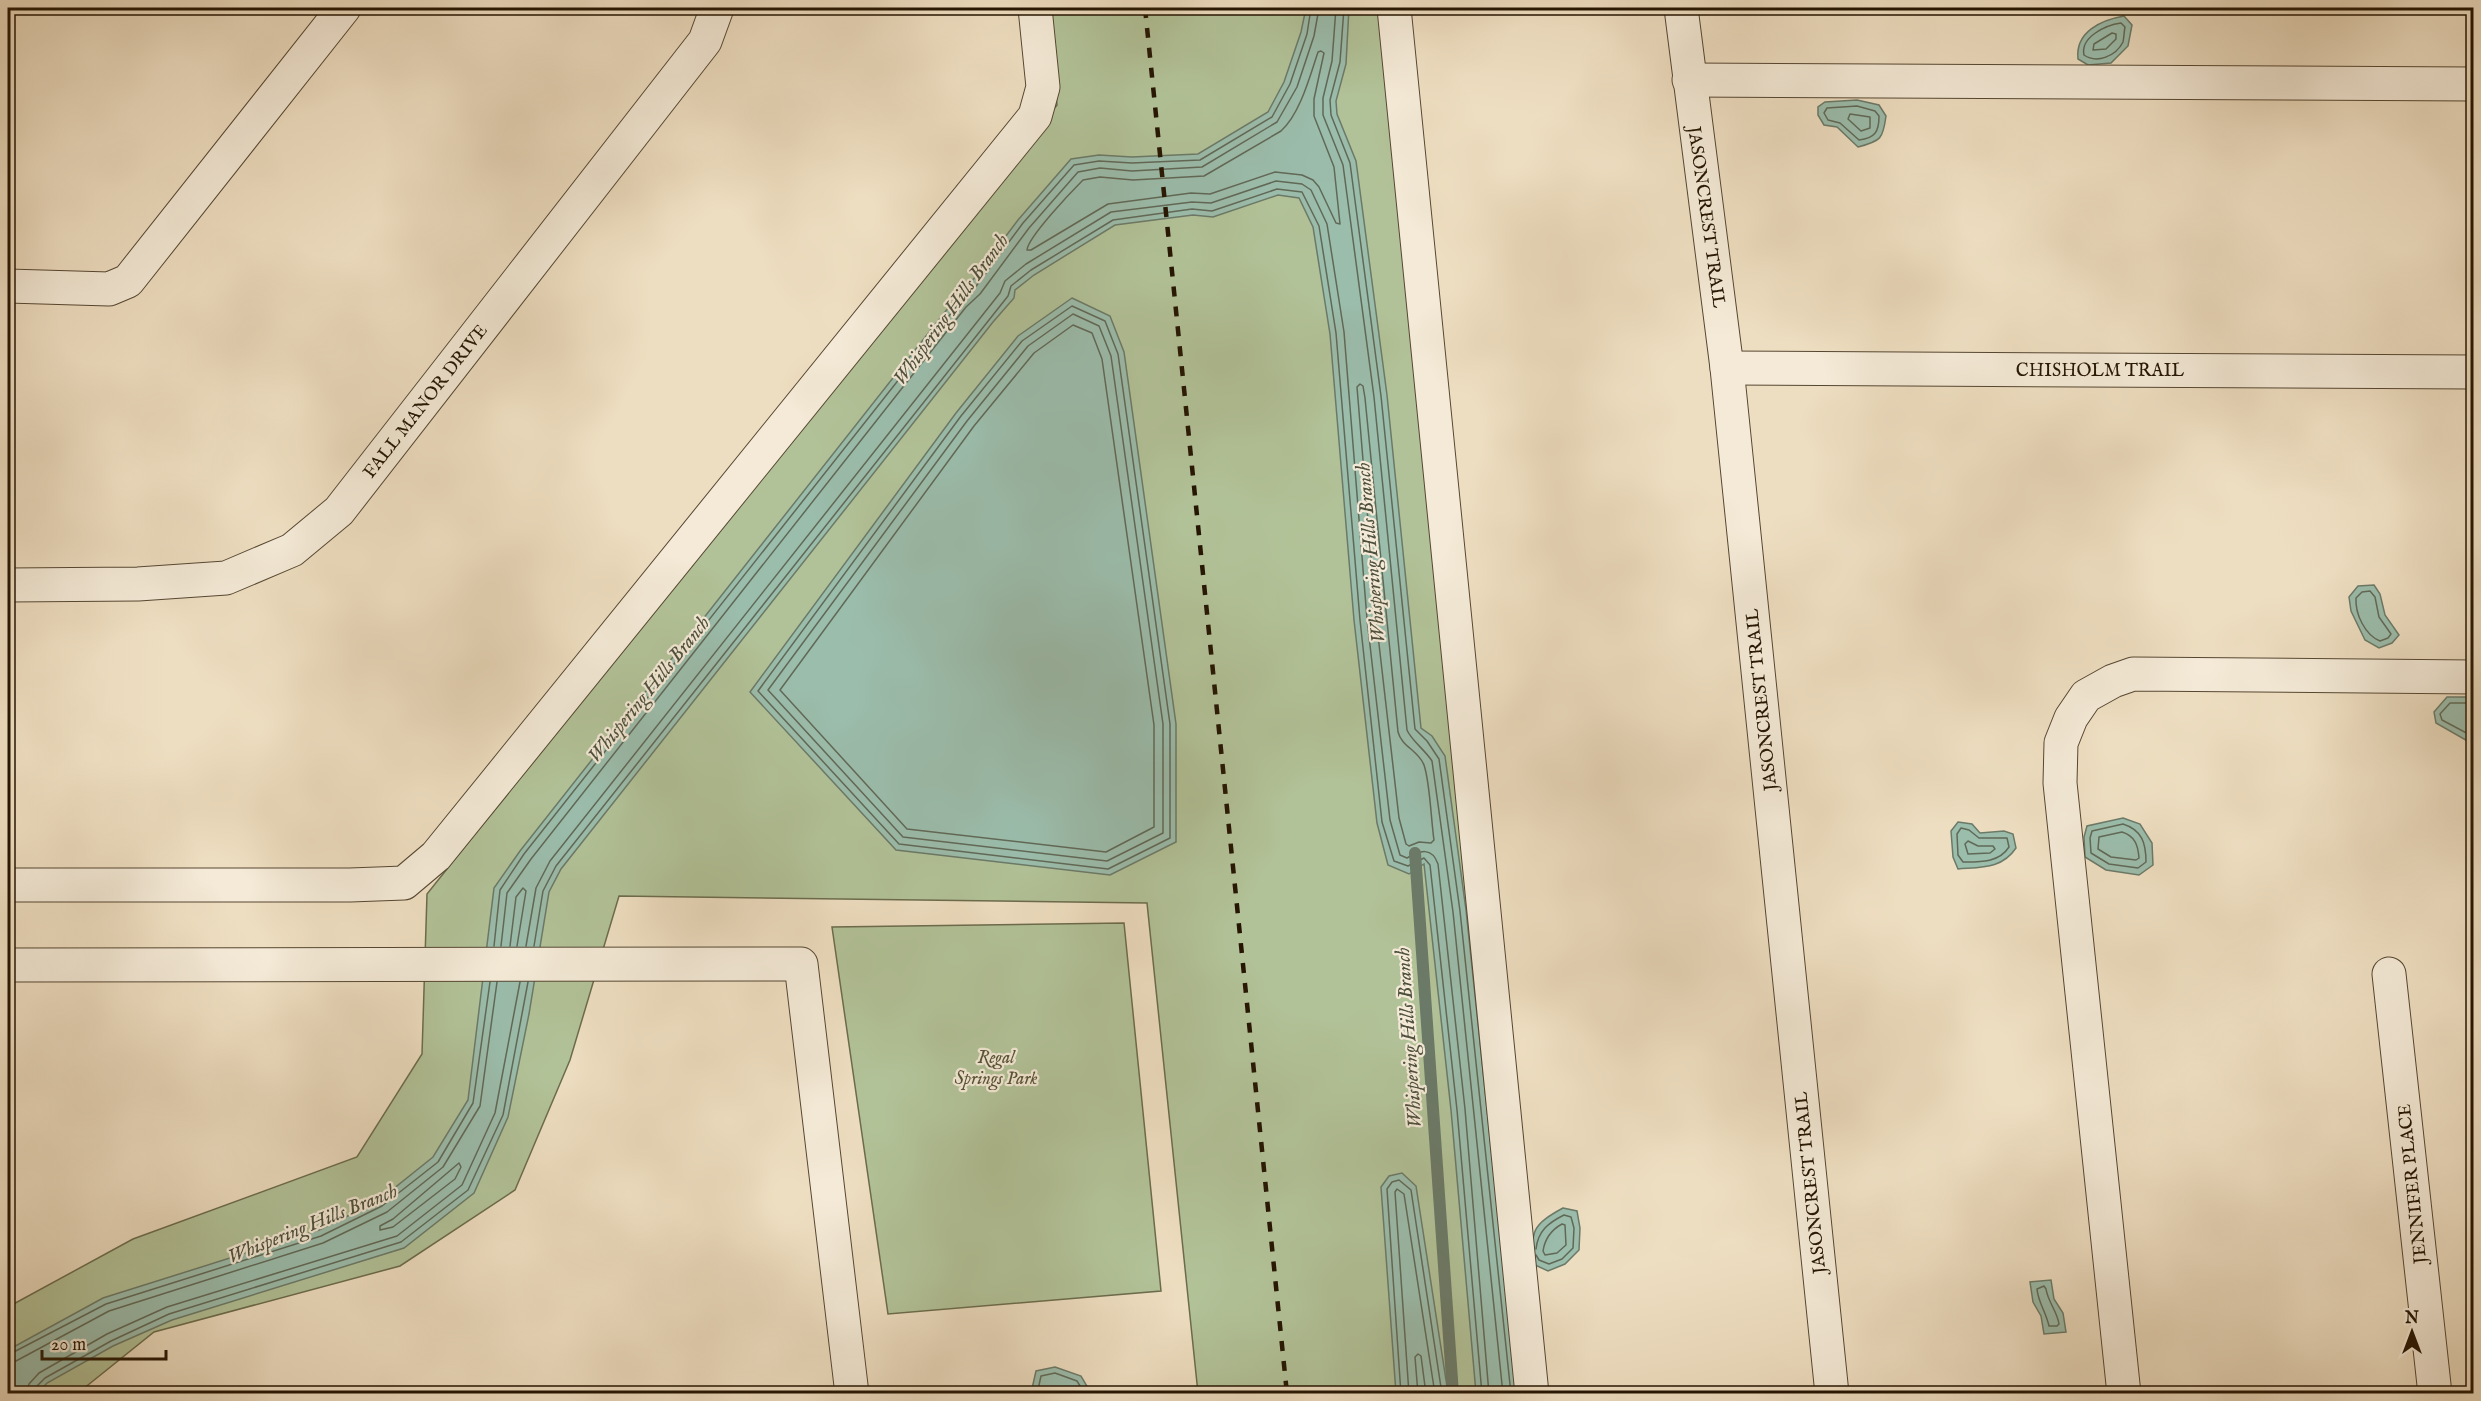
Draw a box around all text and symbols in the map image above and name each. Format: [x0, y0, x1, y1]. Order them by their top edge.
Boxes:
street label: JASONCREST TRAIL [1681, 123, 1730, 310]
water label: Whispering Hills Branch [888, 229, 1016, 391]
street label: FALL MANOR DRIVE [359, 320, 493, 484]
street label: CHISHOLM TRAIL [2016, 360, 2184, 383]
water label: Whispering Hills Branch [1351, 461, 1393, 644]
street label: JASONCREST TRAIL [1741, 607, 1784, 794]
water label: Whispering Hills Branch [582, 611, 717, 769]
water label: Whispering Hills Branch [1391, 946, 1429, 1129]
park label: Regal Springs Park [955, 1047, 1037, 1091]
street label: JASONCREST TRAIL [1790, 1090, 1833, 1277]
street label: JENNIFER PLACE [2394, 1103, 2434, 1267]
water label: Whispering Hills Branch [224, 1179, 402, 1271]
north arrow [2382, 1302, 2442, 1362]
text: N [2404, 1309, 2419, 1329]
scale bar [42, 1323, 166, 1361]
text: 20 m [51, 1334, 86, 1357]

